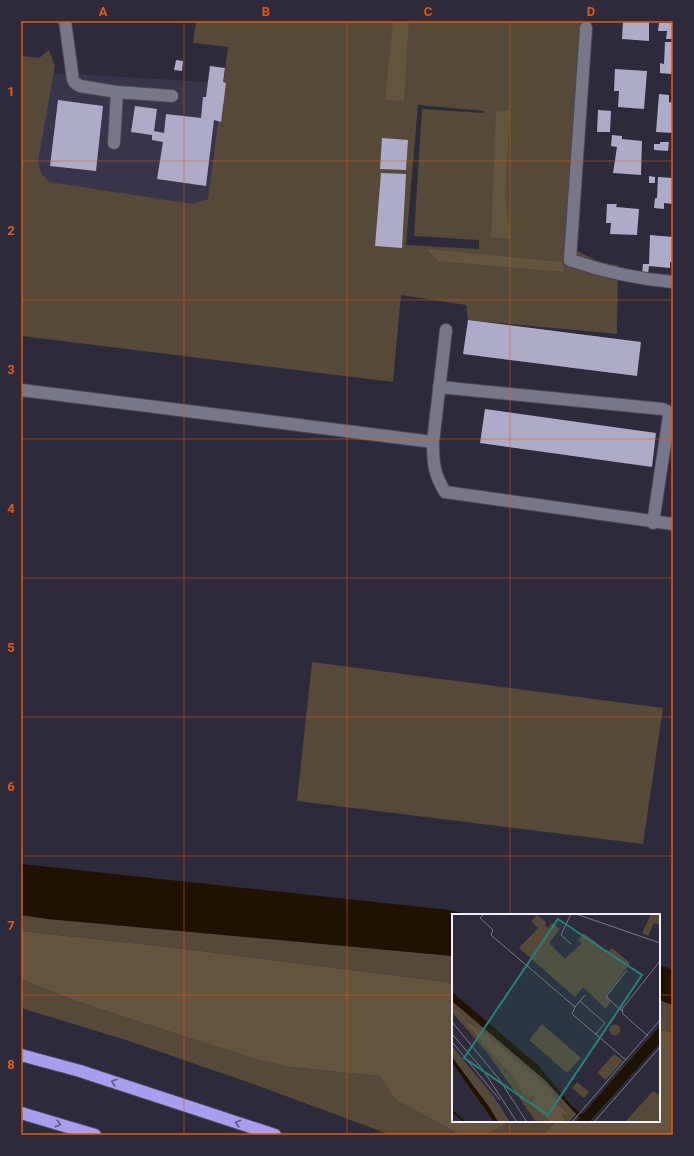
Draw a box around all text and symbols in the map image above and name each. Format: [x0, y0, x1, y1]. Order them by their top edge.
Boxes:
text: A [99, 4, 108, 19]
text: B [262, 4, 270, 19]
text: C [424, 4, 433, 19]
text: D [587, 4, 595, 19]
text: 1 [7, 84, 15, 99]
text: 2 [7, 223, 15, 238]
text: 3 [7, 362, 15, 377]
text: 4 [7, 501, 15, 516]
text: 5 [7, 640, 15, 655]
text: 6 [7, 779, 15, 794]
inset map [452, 914, 660, 1122]
text: 7 [7, 918, 15, 933]
text: 8 [7, 1057, 15, 1072]
one-way arrow [111, 1078, 118, 1087]
one-way arrow [54, 1119, 61, 1128]
one-way arrow [234, 1119, 241, 1128]

